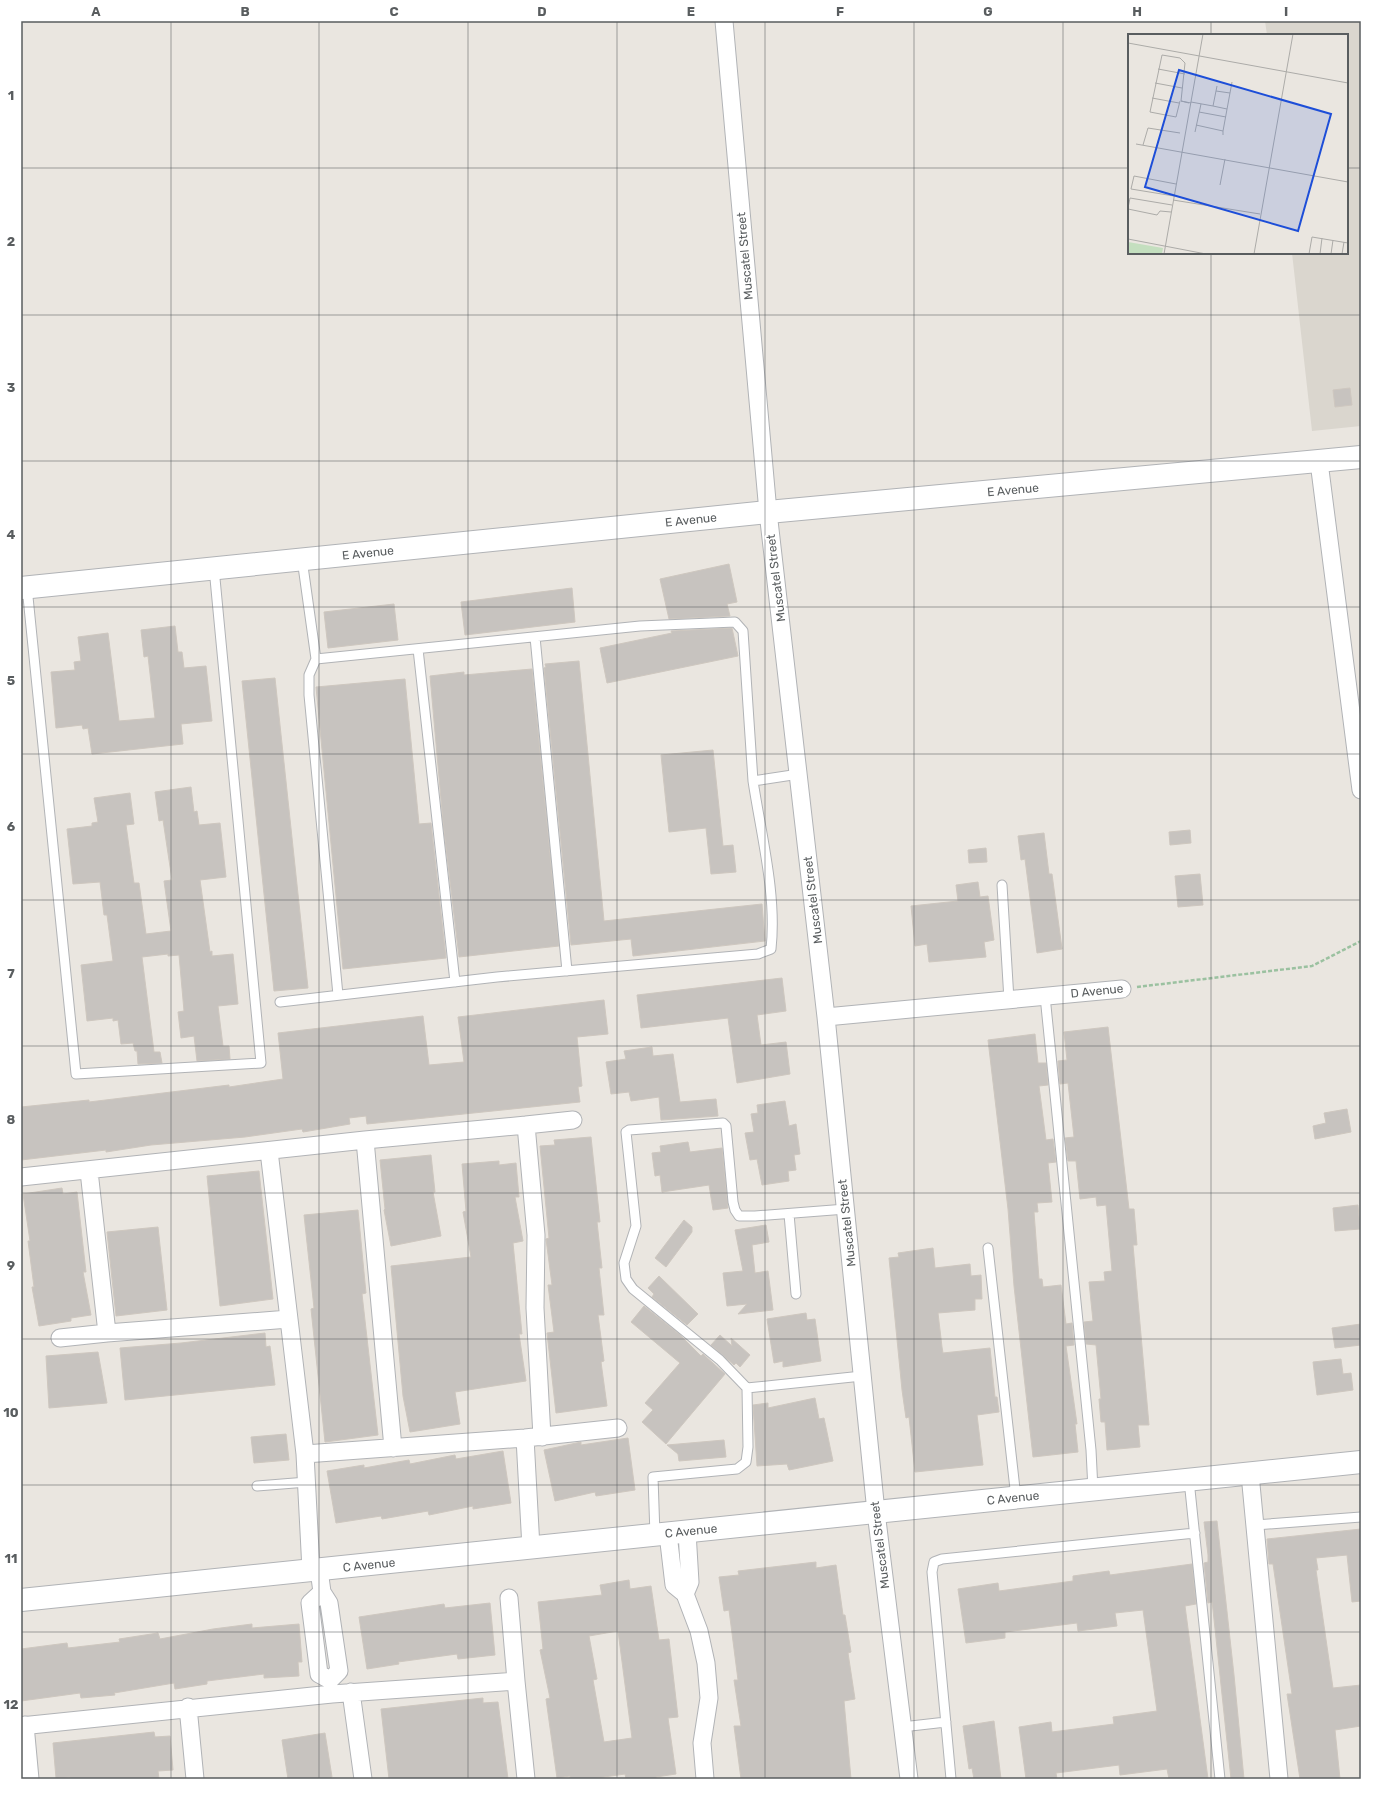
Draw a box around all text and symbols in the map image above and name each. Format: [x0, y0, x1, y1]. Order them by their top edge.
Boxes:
text: A [91, 4, 101, 19]
text: B [240, 4, 250, 19]
text: C [389, 4, 399, 19]
text: D [537, 4, 547, 19]
text: E [687, 4, 695, 19]
text: F [836, 4, 844, 19]
text: G [983, 4, 993, 19]
text: H [1132, 4, 1142, 19]
text: I [1284, 4, 1288, 19]
inset map [1128, 34, 1348, 254]
text: 1 [8, 88, 14, 103]
street label: Muscatel Street [734, 211, 756, 300]
text: 2 [7, 234, 15, 249]
text: 3 [7, 380, 16, 395]
street label: E Avenue [987, 481, 1040, 499]
street label: E Avenue [664, 510, 718, 530]
text: 4 [7, 527, 16, 542]
street label: Muscatel Street [764, 533, 788, 623]
street label: E Avenue [341, 543, 395, 563]
text: 5 [7, 673, 15, 688]
text: 6 [7, 819, 16, 834]
street label: Muscatel Street [801, 855, 825, 945]
text: 7 [7, 966, 15, 981]
street label: D Avenue [1070, 981, 1124, 1001]
text: 8 [7, 1112, 16, 1127]
street label: Muscatel Street [835, 1178, 859, 1268]
text: 9 [7, 1258, 15, 1273]
text: 10 [3, 1405, 19, 1420]
street label: C Avenue [986, 1488, 1040, 1508]
street label: Muscatel Street [868, 1500, 892, 1590]
street label: C Avenue [664, 1521, 718, 1541]
text: 11 [5, 1551, 17, 1566]
street label: C Avenue [342, 1555, 396, 1575]
text: 12 [4, 1697, 18, 1712]

